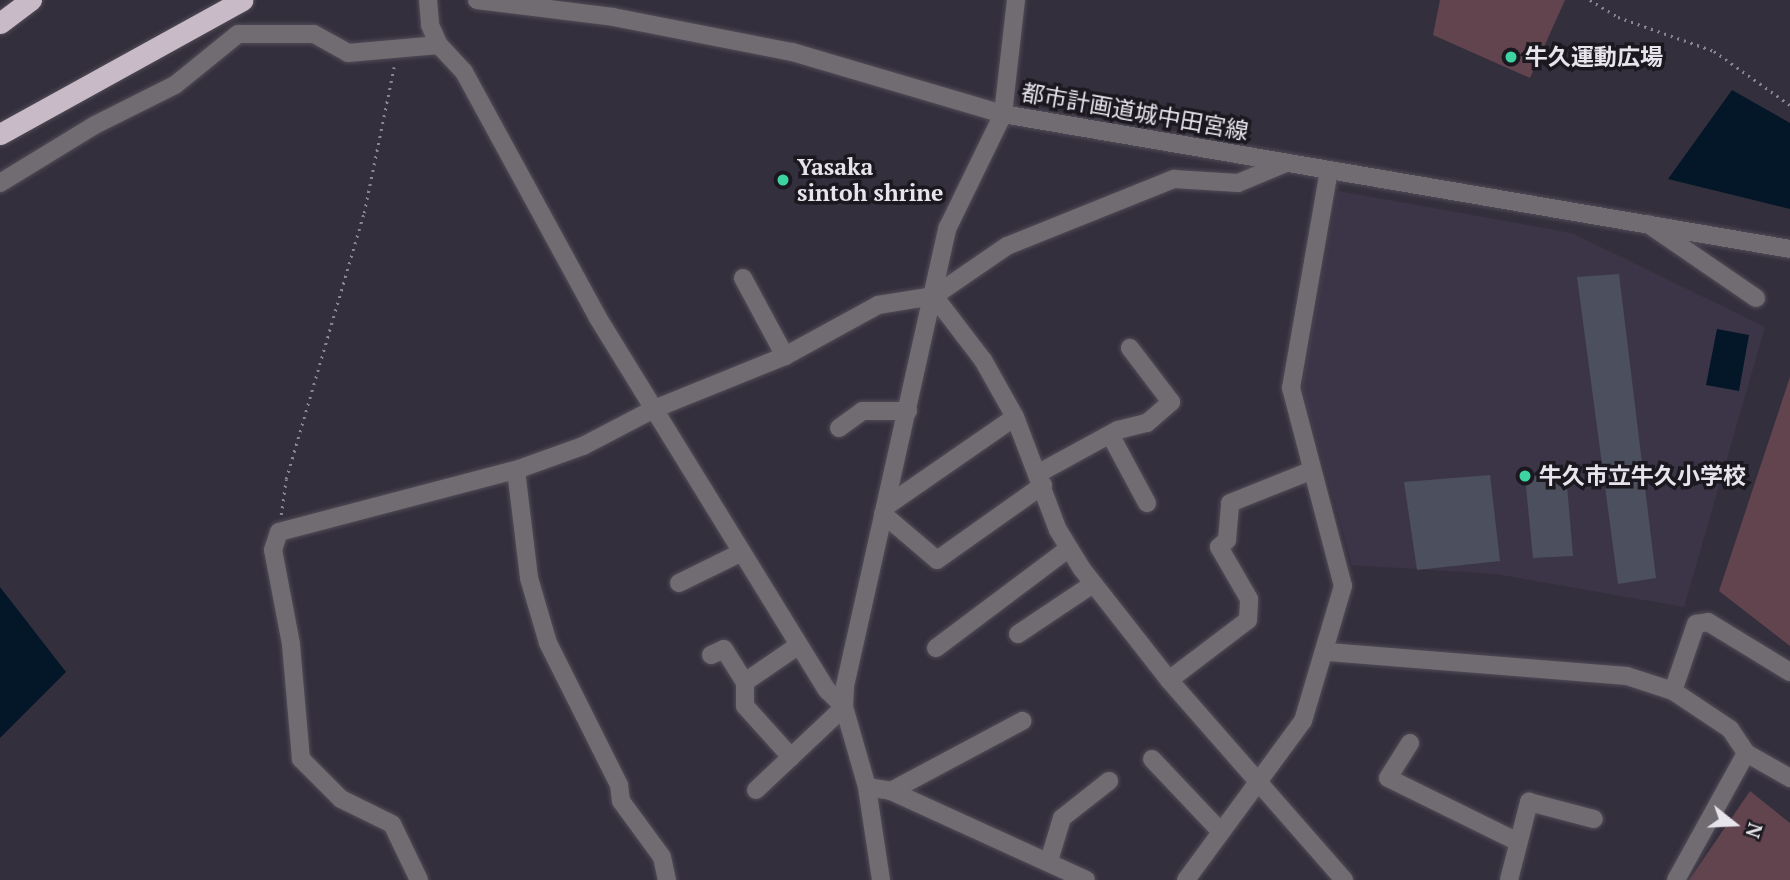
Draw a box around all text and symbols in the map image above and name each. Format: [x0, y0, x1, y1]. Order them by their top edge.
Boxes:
place label: 牛久運動広場 [1525, 43, 1663, 71]
marker: 牛久運動広場 [1503, 49, 1519, 65]
street label: 都市計画道城中田宮線 [1019, 78, 1251, 146]
place label: Yasaka sintoh shrine [797, 153, 943, 207]
marker: Yasaka sintoh shrine [775, 172, 791, 188]
place label: 牛久市立牛久小学校 [1539, 462, 1746, 490]
marker: 牛久市立牛久小学校 [1517, 468, 1533, 484]
north arrow [1699, 789, 1769, 859]
text: N [1740, 820, 1769, 841]

